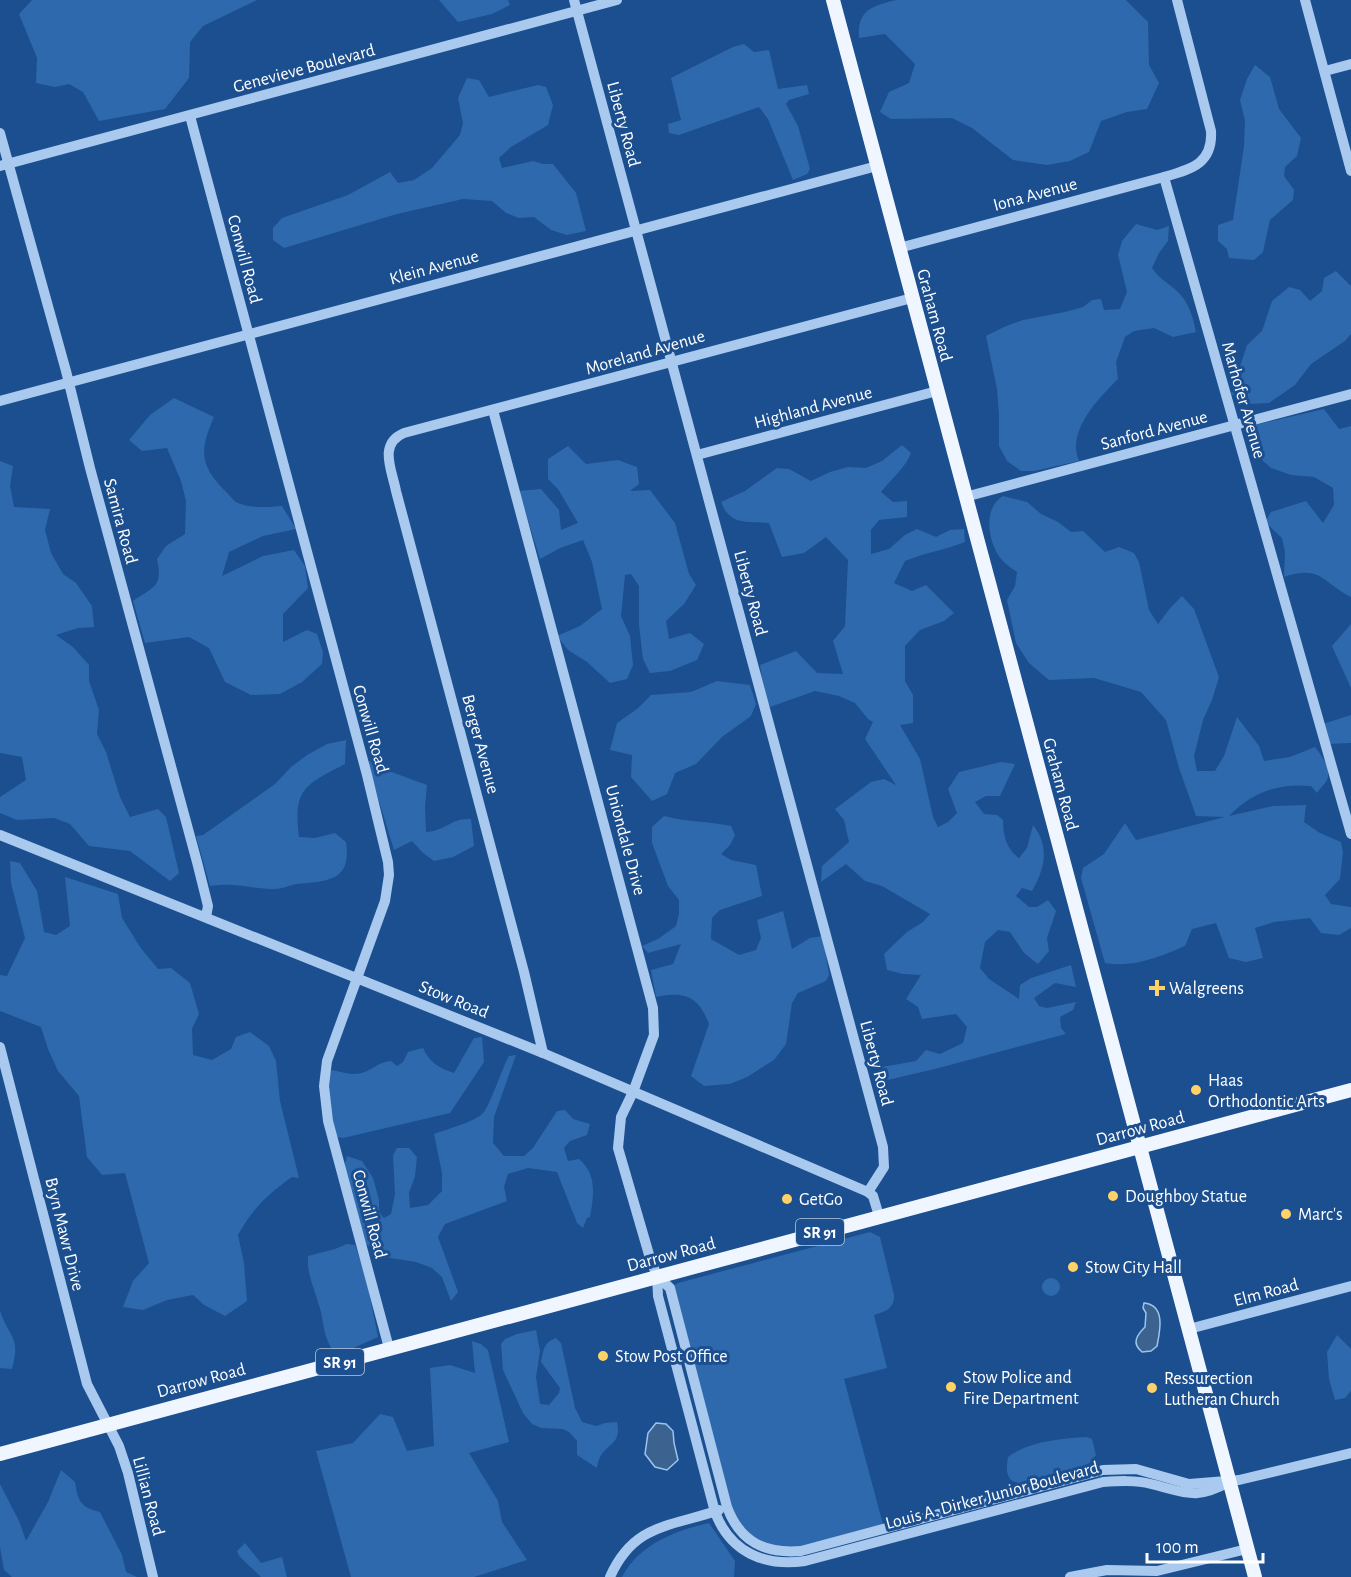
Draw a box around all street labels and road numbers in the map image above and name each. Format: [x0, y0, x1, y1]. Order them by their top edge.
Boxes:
street label: Genevieve Boulevard [231, 41, 377, 97]
street label: Liberty Road [603, 80, 643, 169]
street label: Iona Avenue [991, 175, 1079, 215]
street label: Conwill Road [224, 213, 264, 305]
street label: Klein Avenue [388, 247, 481, 289]
street label: Graham Road [913, 267, 955, 363]
street label: Moreland Avenue [584, 327, 707, 379]
street label: Marhofer Avenue [1218, 340, 1268, 461]
street label: Highland Avenue [752, 384, 874, 432]
street label: Sanford Avenue [1099, 408, 1210, 454]
street label: Samira Road [100, 477, 140, 566]
street label: Liberty Road [730, 549, 770, 638]
street label: Conwill Road [349, 683, 391, 775]
street label: Berger Avenue [458, 693, 502, 796]
street label: Graham Road [1039, 736, 1081, 832]
street label: Uniondale Drive [602, 783, 648, 897]
street label: Stow Road [416, 978, 491, 1022]
street label: Liberty Road [856, 1019, 896, 1108]
street label: Darrow Road [1094, 1109, 1186, 1149]
street label: Conwill Road [349, 1168, 389, 1260]
street label: Bryn Mawr Drive [41, 1176, 87, 1293]
road number: SR 91 [796, 1219, 844, 1245]
street label: Darrow Road [625, 1235, 717, 1275]
street label: Elm Road [1232, 1276, 1301, 1310]
road number: SR 91 [316, 1349, 364, 1375]
street label: Darrow Road [155, 1361, 247, 1401]
street label: Lillian Road [129, 1455, 167, 1538]
street label: Louis A. Dirker Junior Boulevard [884, 1459, 1101, 1533]

